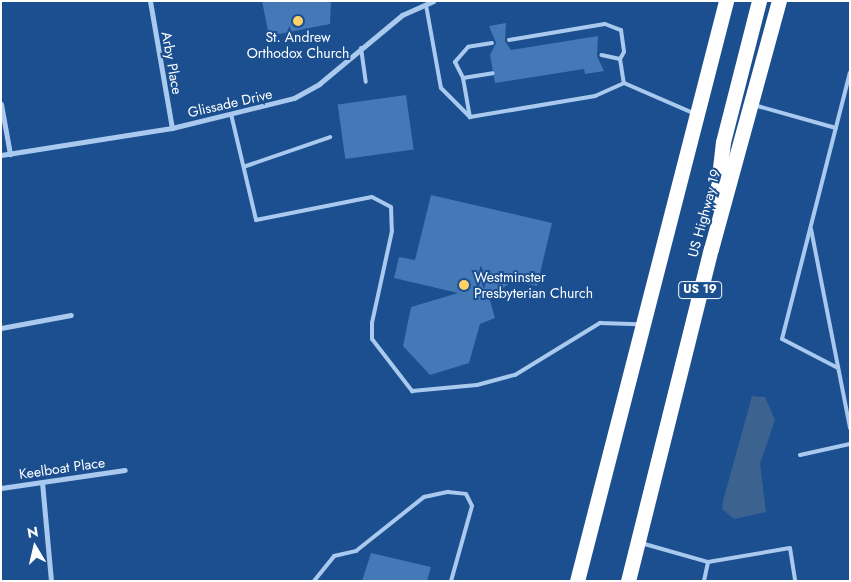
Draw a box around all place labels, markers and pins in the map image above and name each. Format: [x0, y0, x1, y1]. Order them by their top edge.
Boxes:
marker: St. Andrew Orthodox Church [292, 15, 304, 27]
place label: St. Andrew Orthodox Church [247, 29, 349, 62]
place label: Westminster Presbyterian Church [474, 269, 593, 302]
marker: Westminster Presbyterian Church [458, 279, 470, 291]

